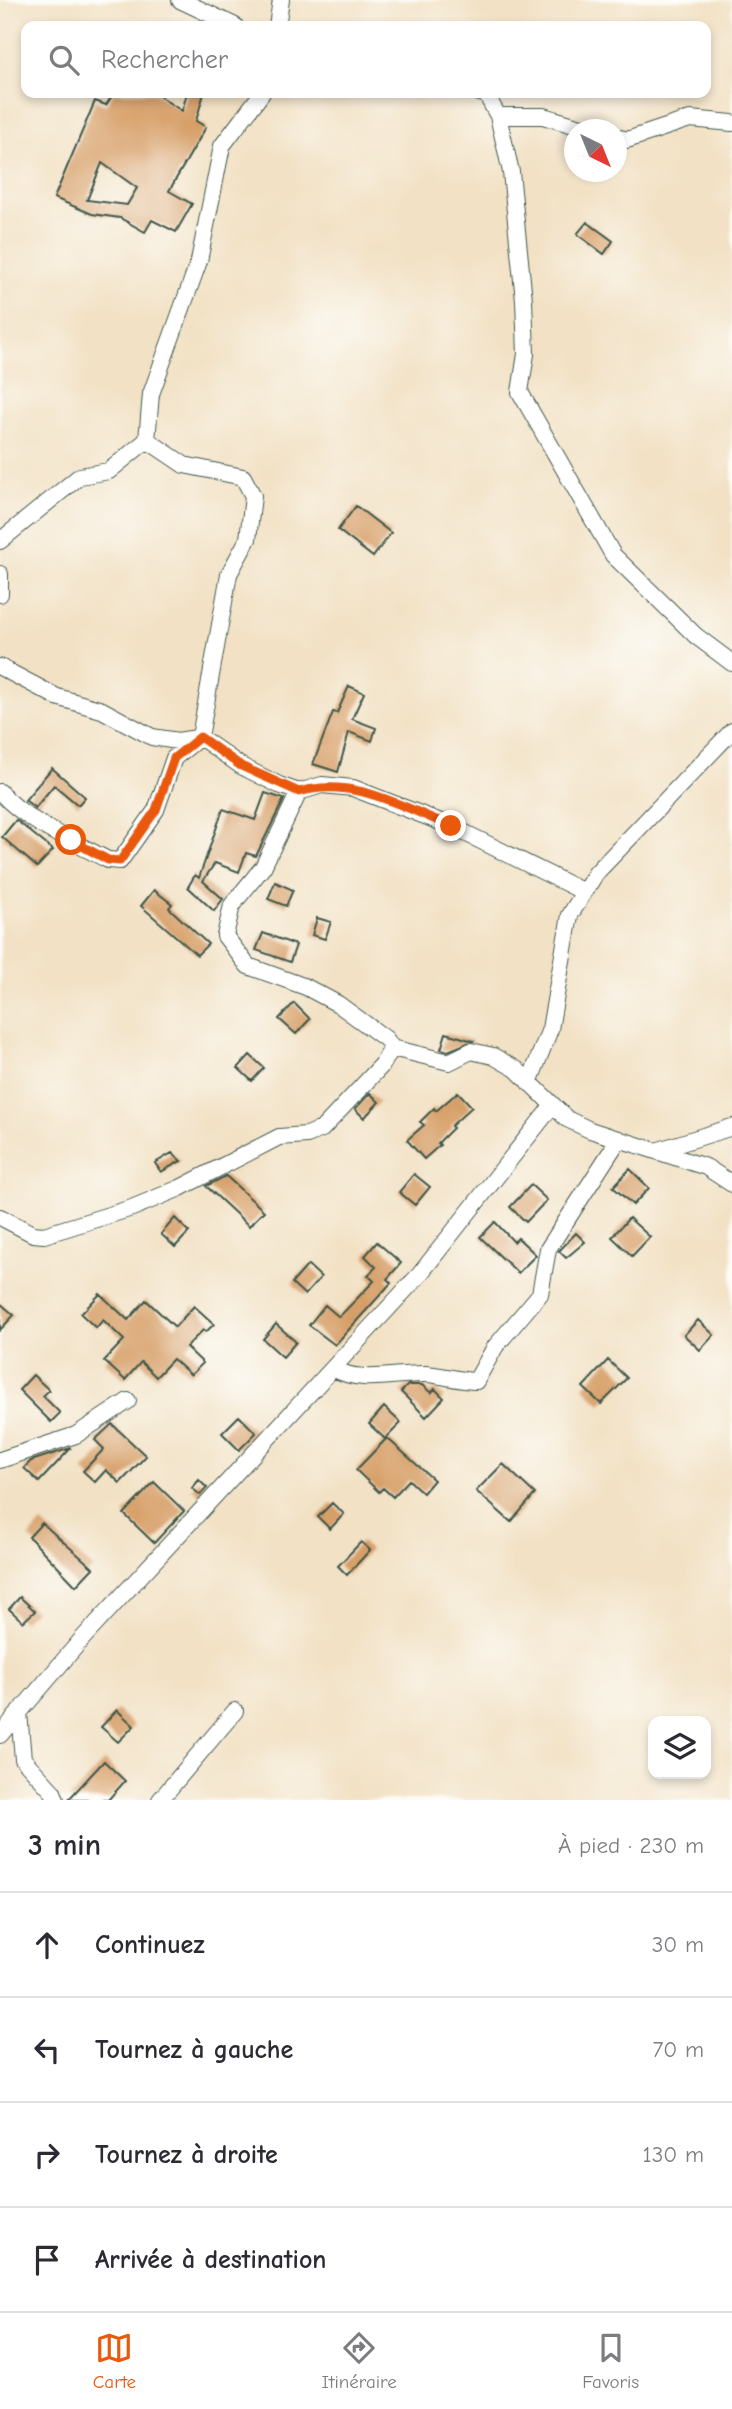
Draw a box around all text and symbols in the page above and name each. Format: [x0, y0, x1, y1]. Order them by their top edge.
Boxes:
search box [21, 21, 711, 98]
icon: search [45, 41, 83, 79]
text: Rechercher [101, 45, 228, 75]
north arrow [564, 119, 627, 182]
route end [435, 810, 466, 841]
route start [55, 824, 86, 855]
map controls [648, 1716, 711, 1779]
button: layers [648, 1716, 711, 1779]
text: 3 min [28, 1828, 101, 1863]
text: À pied · 230 m [558, 1832, 704, 1859]
icon: ahead [28, 1926, 66, 1964]
text: Continuez [95, 1930, 205, 1960]
text: 30 m [652, 1931, 704, 1958]
icon: left [28, 2031, 66, 2069]
text: Tournez à gauche [95, 2035, 293, 2065]
text: 70 m [652, 2036, 704, 2063]
icon: right [28, 2136, 66, 2174]
text: Tournez à droite [95, 2140, 278, 2170]
text: 130 m [643, 2141, 704, 2168]
icon: arrive [28, 2241, 66, 2279]
text: Arrivée à destination [95, 2245, 326, 2275]
tab: Carte [93, 2329, 136, 2393]
tab: Itinéraire [322, 2329, 397, 2393]
tab: Favoris [582, 2329, 639, 2393]

